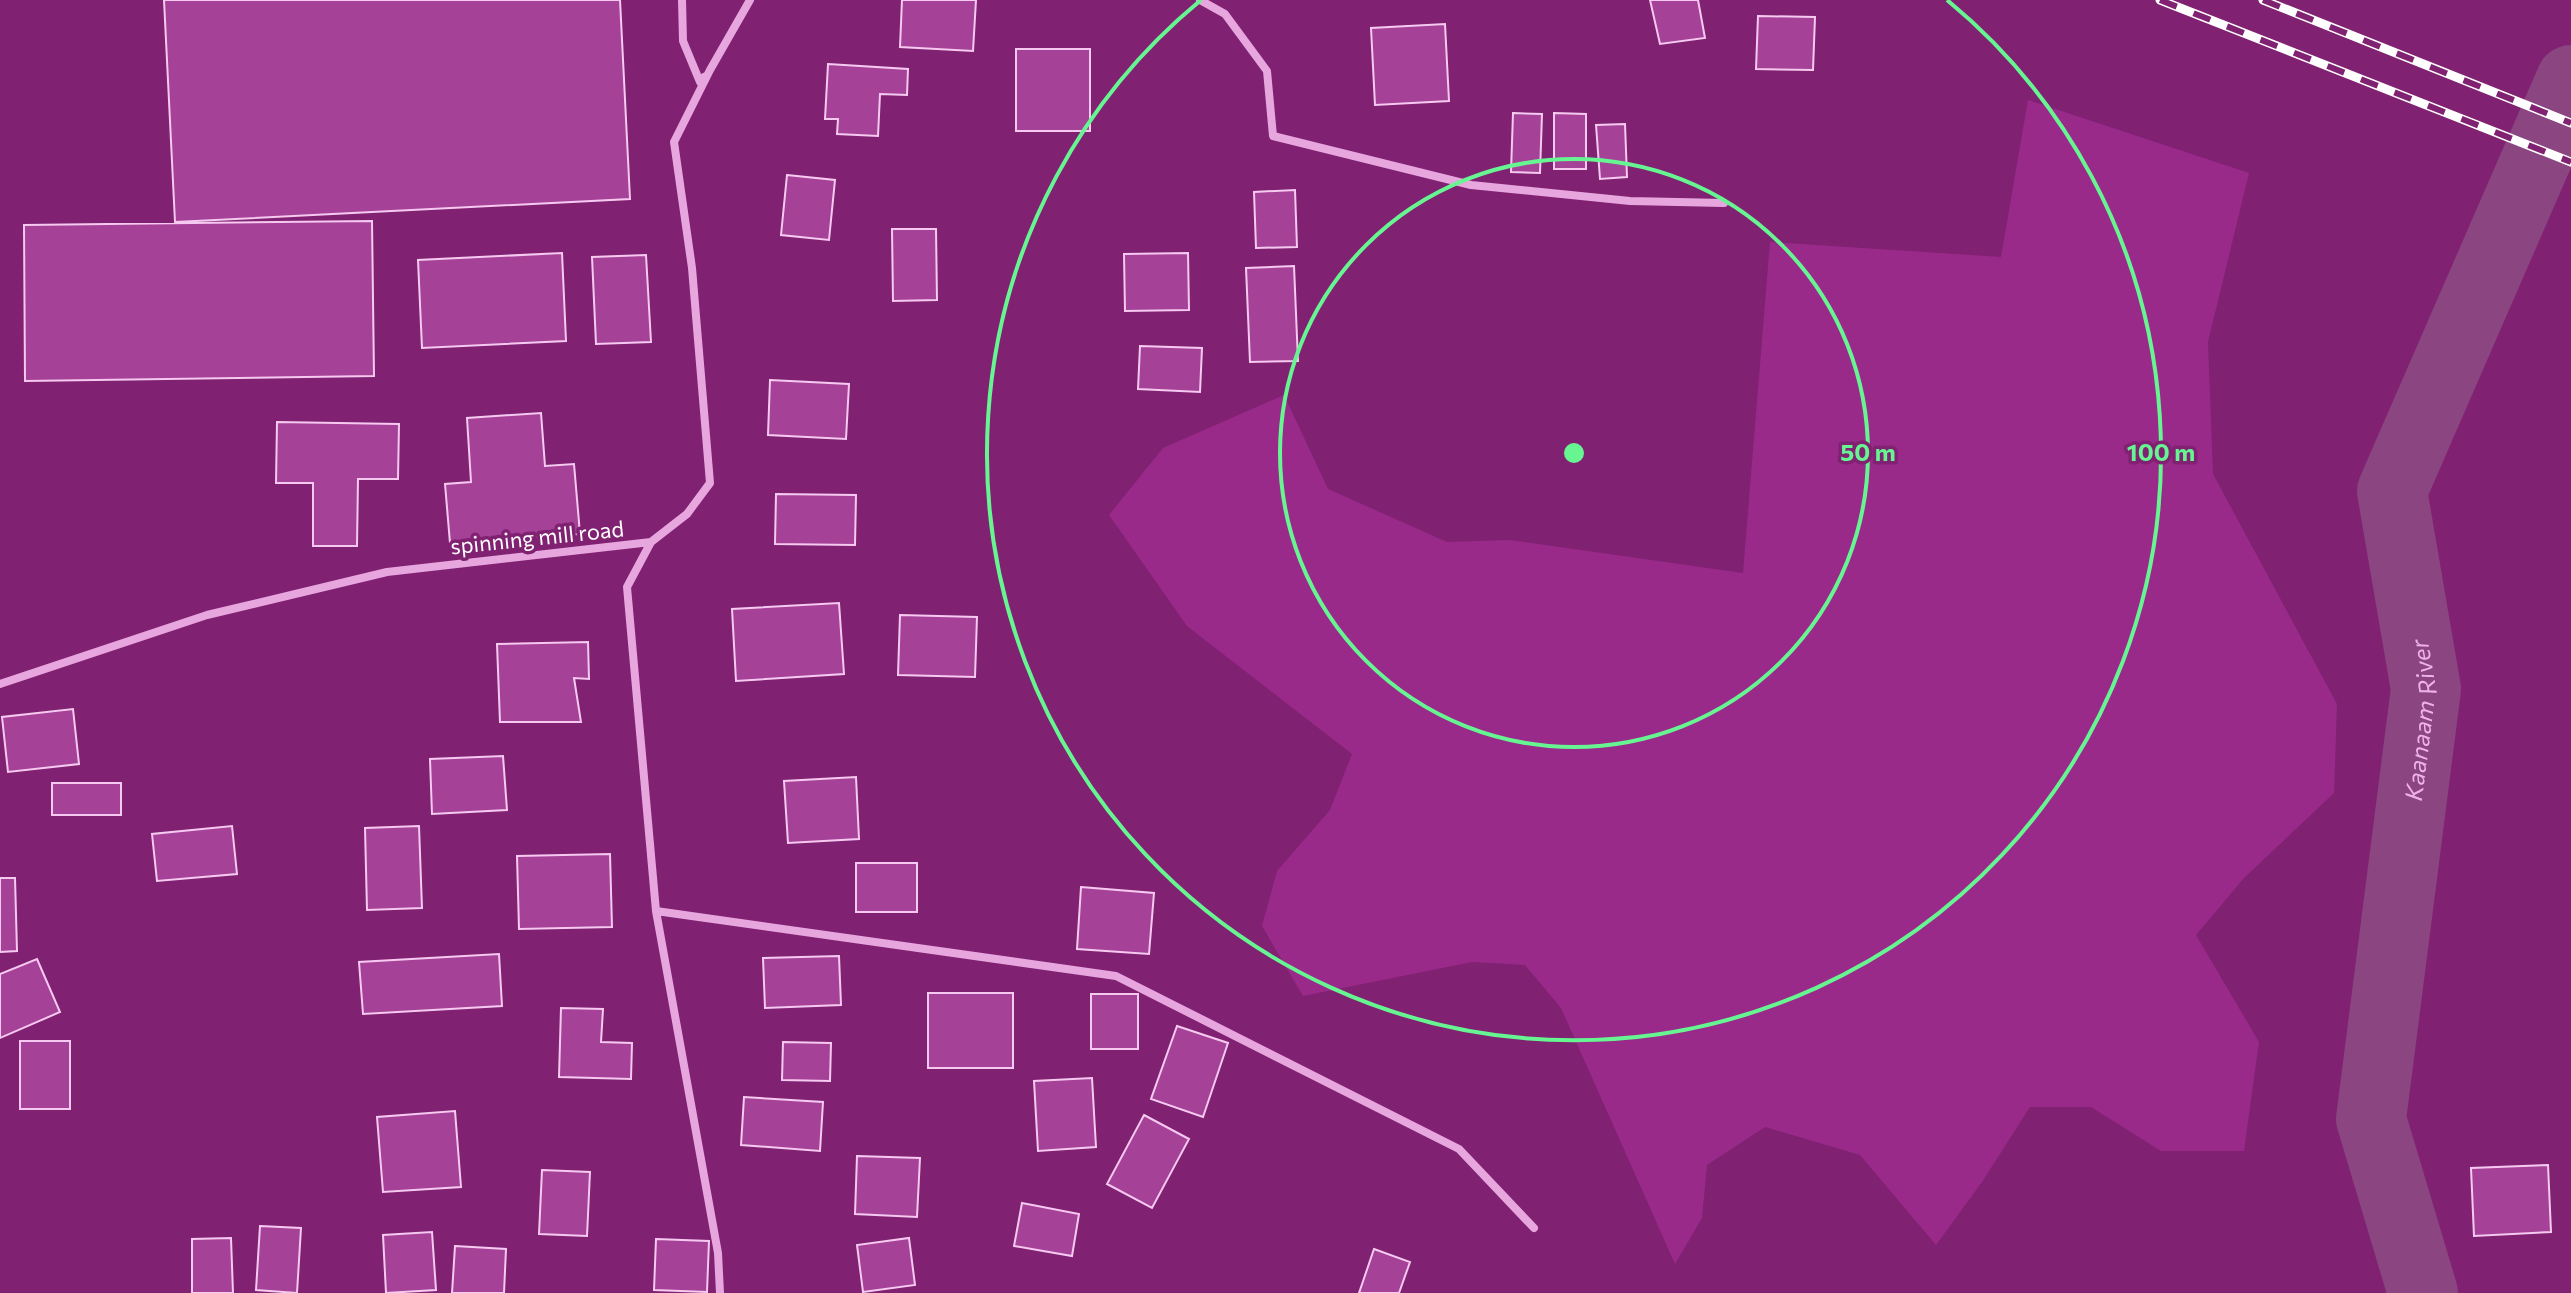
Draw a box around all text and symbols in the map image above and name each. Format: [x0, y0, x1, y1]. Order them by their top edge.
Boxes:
text: 50 m [1840, 437, 1896, 466]
text: 100 m [2127, 437, 2195, 466]
centre of rings [1560, 439, 1588, 467]
street label: spinning mill road [449, 514, 625, 560]
water label: Kaanaam River [2397, 636, 2441, 802]

